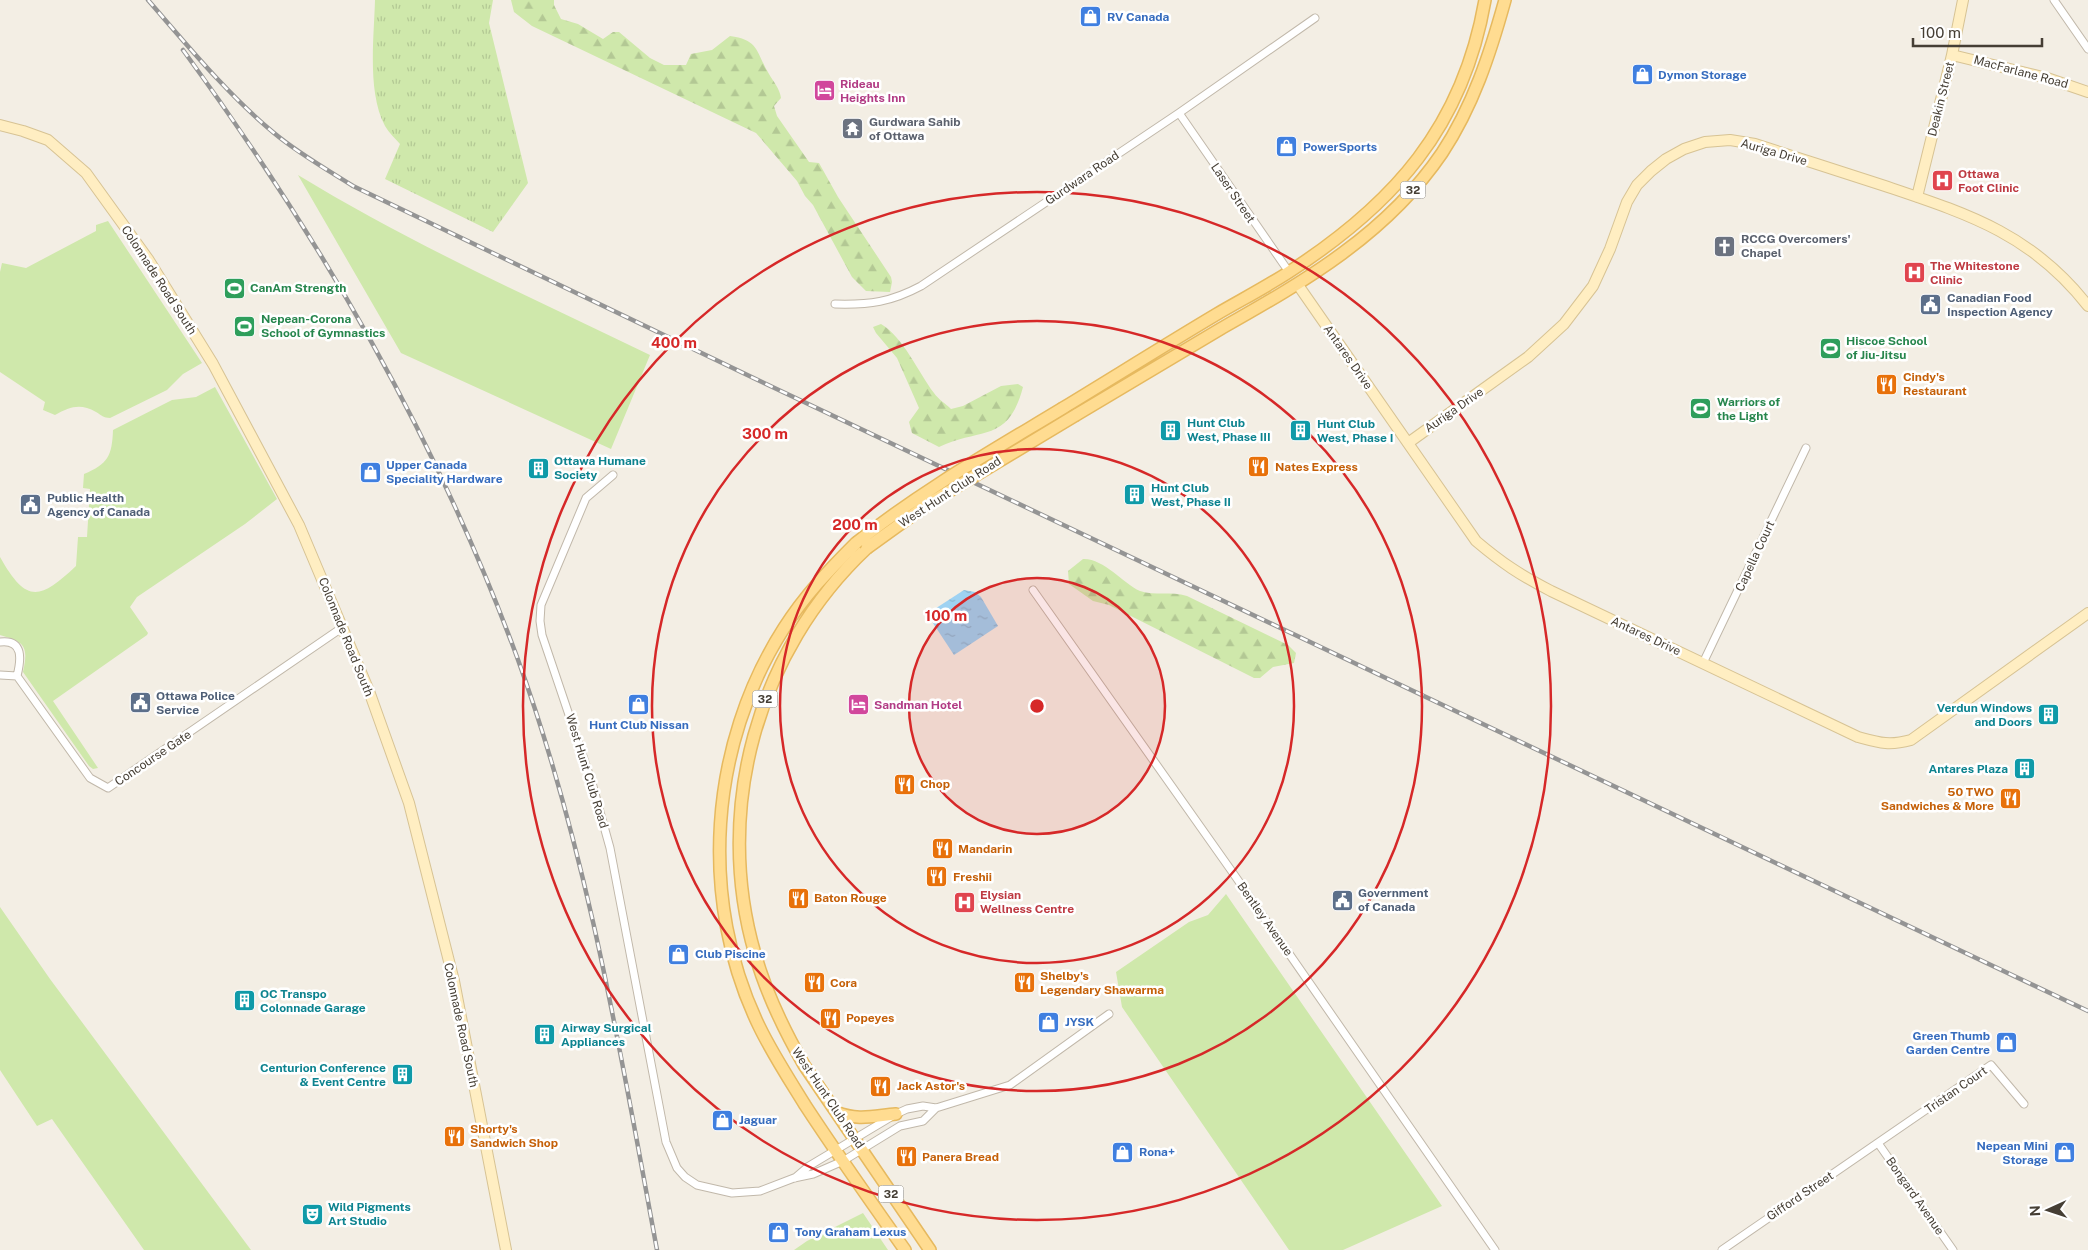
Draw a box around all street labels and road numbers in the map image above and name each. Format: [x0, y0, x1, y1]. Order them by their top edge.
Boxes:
street label: MacFarlane Road [1972, 53, 2070, 91]
street label: Deakin Street [1925, 60, 1957, 138]
street label: Auriga Drive [1739, 136, 1809, 168]
street label: Gurdwara Road [1042, 148, 1122, 208]
street label: Laser Street [1208, 161, 1258, 226]
road number: 32 [1400, 182, 1426, 198]
street label: Colonnade Road South [119, 223, 200, 337]
street label: Antares Drive [1321, 322, 1375, 392]
street label: Auriga Drive [1422, 384, 1486, 435]
street label: West Hunt Club Road [896, 454, 1004, 530]
street label: Capella Court [1732, 518, 1778, 594]
street label: Colonnade Road South [316, 575, 376, 699]
street label: Antares Drive [1609, 614, 1683, 658]
road number: 32 [752, 691, 778, 708]
street label: West Hunt Club Road [563, 712, 611, 830]
street label: Concourse Gate [112, 727, 194, 789]
street label: Bentley Avenue [1234, 879, 1296, 959]
street label: Colonnade Road South [441, 961, 481, 1089]
street label: West Hunt Club Road [789, 1045, 867, 1151]
street label: Tristan Court [1922, 1063, 1990, 1117]
street label: Bongard Avenue [1883, 1154, 1947, 1238]
street label: Gifford Street [1764, 1168, 1836, 1223]
road number: 32 [878, 1186, 904, 1202]

